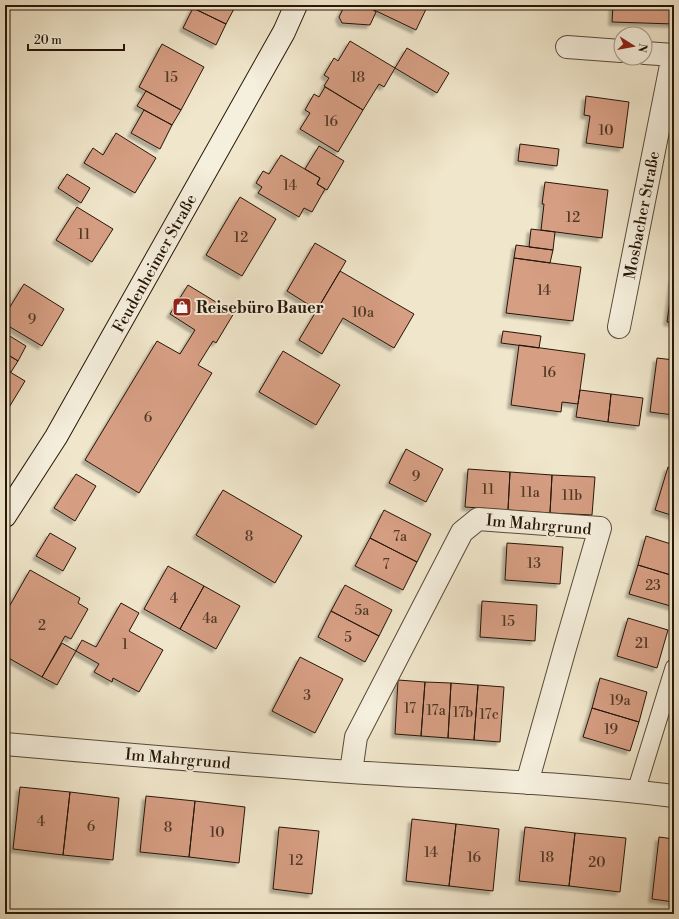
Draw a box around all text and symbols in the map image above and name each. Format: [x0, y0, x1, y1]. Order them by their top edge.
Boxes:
scale bar [28, 26, 124, 52]
north arrow [613, 26, 653, 66]
text: 20 m [34, 33, 62, 48]
text: N [634, 42, 650, 54]
house number: 15 [164, 69, 178, 87]
house number: 18 [351, 69, 365, 87]
house number: 16 [324, 113, 339, 131]
house number: 10 [599, 122, 613, 140]
street label: Mosbacher Straße [620, 149, 664, 281]
house number: 14 [283, 177, 297, 195]
street label: Feudenheimer Straße [108, 191, 201, 336]
house number: 12 [566, 209, 580, 227]
house number: 11 [78, 226, 90, 244]
house number: 12 [234, 229, 248, 247]
house number: 14 [537, 282, 551, 300]
shop icon: Reisebüro Bauer [171, 296, 193, 318]
place label: Reisebüro Bauer [196, 298, 324, 318]
house number: 10a [352, 304, 375, 322]
house number: 9 [28, 311, 36, 329]
house number: 16 [542, 364, 557, 382]
house number: 6 [144, 409, 153, 427]
house number: 9 [412, 468, 420, 486]
house number: 11 [482, 481, 494, 499]
house number: 11a [520, 484, 541, 502]
house number: 11b [562, 487, 582, 505]
street label: Im Mahrgrund [485, 510, 592, 540]
house number: 8 [245, 528, 253, 546]
house number: 7a [393, 528, 408, 546]
house number: 13 [527, 555, 541, 573]
house number: 7 [382, 556, 390, 574]
house number: 23 [645, 577, 661, 595]
house number: 4 [170, 590, 178, 608]
house number: 5a [355, 602, 370, 620]
house number: 4a [202, 610, 219, 628]
house number: 15 [501, 613, 515, 631]
house number: 2 [38, 617, 46, 635]
house number: 5 [344, 629, 352, 647]
house number: 21 [635, 635, 649, 653]
house number: 1 [122, 636, 128, 654]
house number: 3 [303, 687, 311, 705]
house number: 19a [609, 692, 631, 710]
house number: 17 [404, 700, 416, 718]
house number: 17a [426, 702, 447, 720]
house number: 17b [453, 704, 473, 722]
house number: 17c [479, 706, 499, 724]
house number: 19 [604, 721, 618, 739]
street label: Im Mahrgrund [124, 744, 231, 774]
house number: 4 [37, 813, 45, 831]
house number: 6 [87, 818, 96, 836]
house number: 8 [164, 819, 172, 837]
house number: 10 [210, 824, 224, 842]
house number: 14 [424, 844, 438, 862]
house number: 16 [467, 849, 482, 867]
house number: 18 [540, 849, 554, 867]
house number: 12 [289, 852, 303, 870]
house number: 20 [588, 854, 606, 872]

